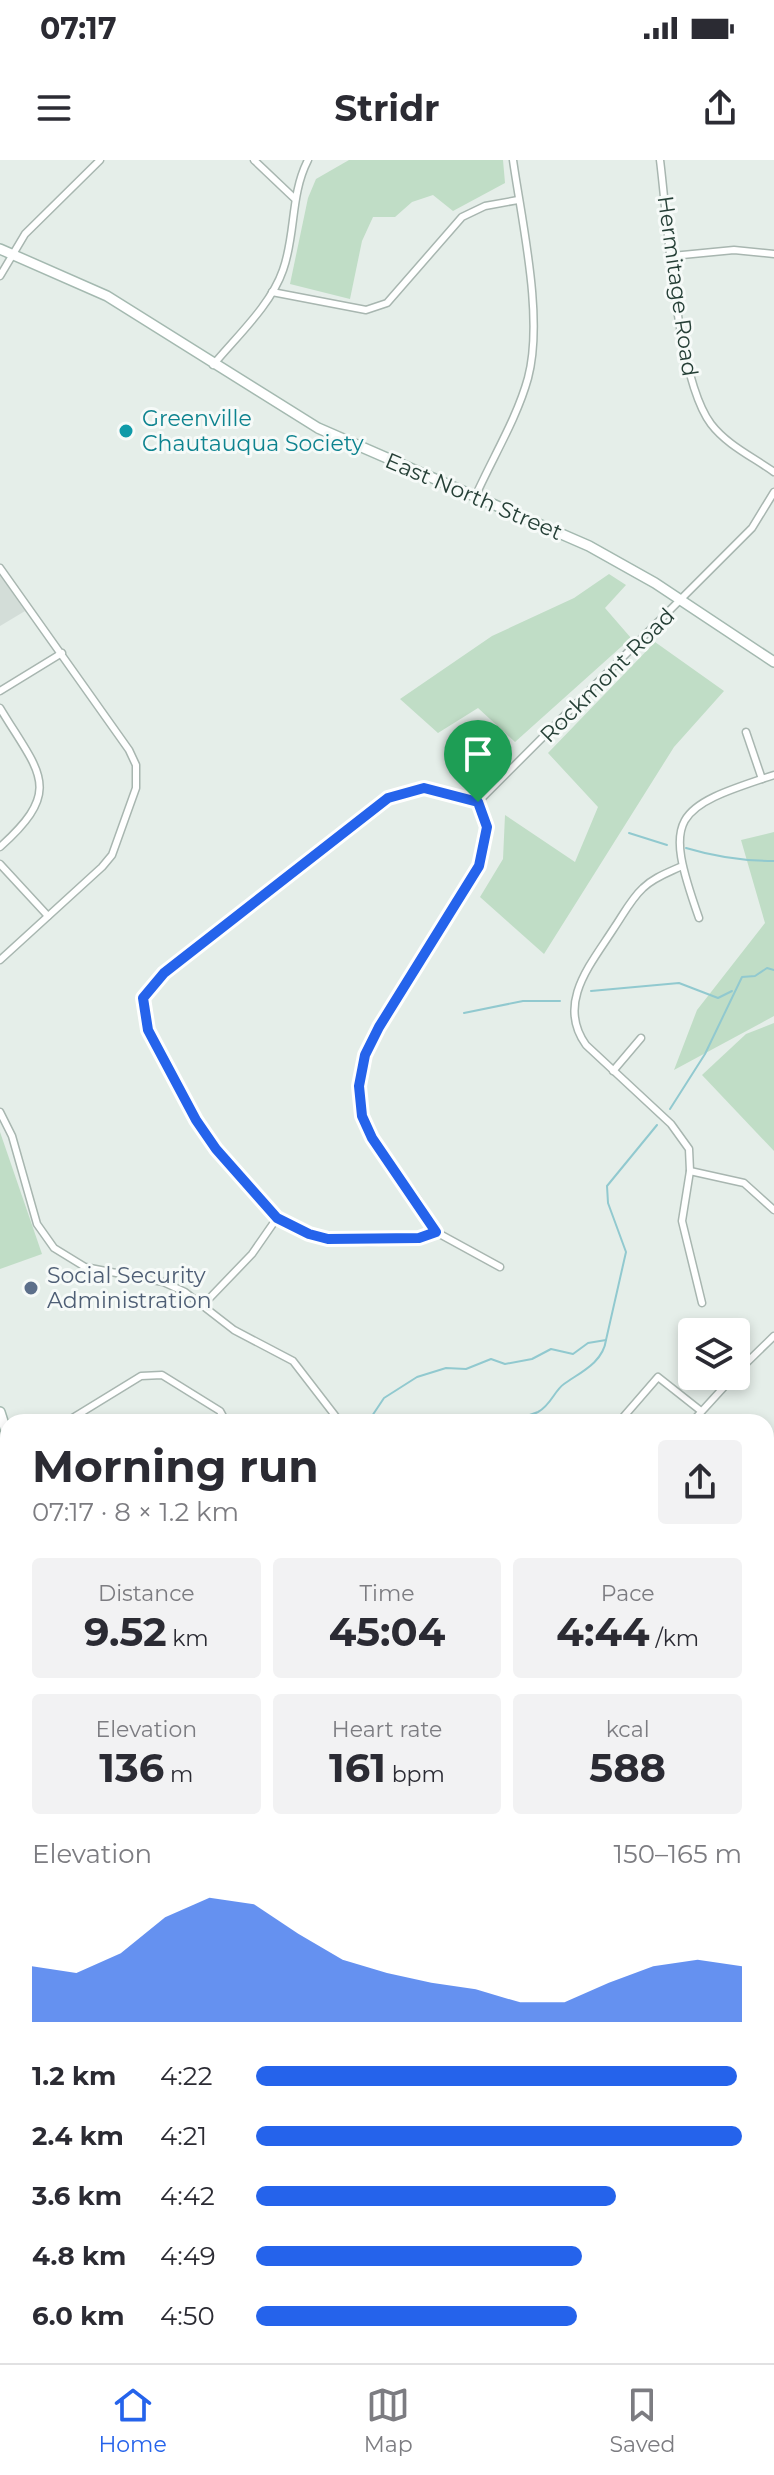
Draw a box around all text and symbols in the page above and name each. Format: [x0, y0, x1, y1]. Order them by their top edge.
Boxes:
text: 07:17 [40, 10, 116, 47]
icon: menu [32, 86, 76, 130]
text: Stridr [334, 86, 440, 130]
icon: share [698, 86, 742, 130]
street label: Hermitage Road [651, 194, 704, 378]
place label: Greenville Chautauqua Society [142, 405, 364, 457]
marker: Greenville Chautauqua Society [117, 422, 135, 440]
street label: East North Street [381, 447, 567, 546]
street label: Rockmont Road [534, 602, 680, 748]
pin [444, 720, 512, 802]
icon: arrive [456, 732, 500, 776]
place label: Social Security Administration [47, 1262, 212, 1314]
marker: Social Security Administration [22, 1279, 40, 1297]
map controls [678, 1318, 750, 1390]
button: layers [678, 1318, 750, 1390]
text: Morning run [32, 1439, 319, 1493]
button: share [658, 1440, 742, 1524]
text: 07:17 · 8 × 1.2 km [32, 1496, 239, 1528]
text: Distance [98, 1580, 195, 1607]
text: Time [359, 1580, 415, 1607]
text: Pace [601, 1580, 655, 1607]
text: 9.52 [84, 1607, 167, 1656]
text: 45:04 [329, 1607, 445, 1656]
text: 4:44 [556, 1607, 650, 1656]
text: km [167, 1625, 209, 1652]
text: /km [650, 1625, 699, 1652]
text: Elevation [95, 1716, 197, 1743]
text: Heart rate [332, 1716, 442, 1743]
text: kcal [606, 1716, 650, 1743]
text: 136 [99, 1743, 164, 1792]
text: 161 [329, 1743, 386, 1792]
text: 588 [589, 1743, 666, 1792]
text: m [164, 1761, 193, 1788]
text: bpm [386, 1761, 445, 1788]
text: Elevation [32, 1838, 152, 1870]
text: 150–165 m [614, 1838, 742, 1870]
text: 1.2 km [32, 2060, 116, 2092]
text: 4:22 [160, 2060, 212, 2092]
text: 2.4 km [32, 2120, 124, 2152]
text: 4:21 [160, 2120, 207, 2152]
text: 3.6 km [32, 2180, 122, 2212]
text: 4:42 [160, 2180, 215, 2212]
text: 4.8 km [32, 2240, 126, 2272]
text: 4:49 [160, 2240, 216, 2272]
text: 6.0 km [32, 2300, 125, 2332]
text: 4:50 [160, 2300, 215, 2332]
tab: Home [98, 2383, 167, 2458]
tab: Map [364, 2383, 413, 2458]
tab: Saved [609, 2383, 676, 2458]

